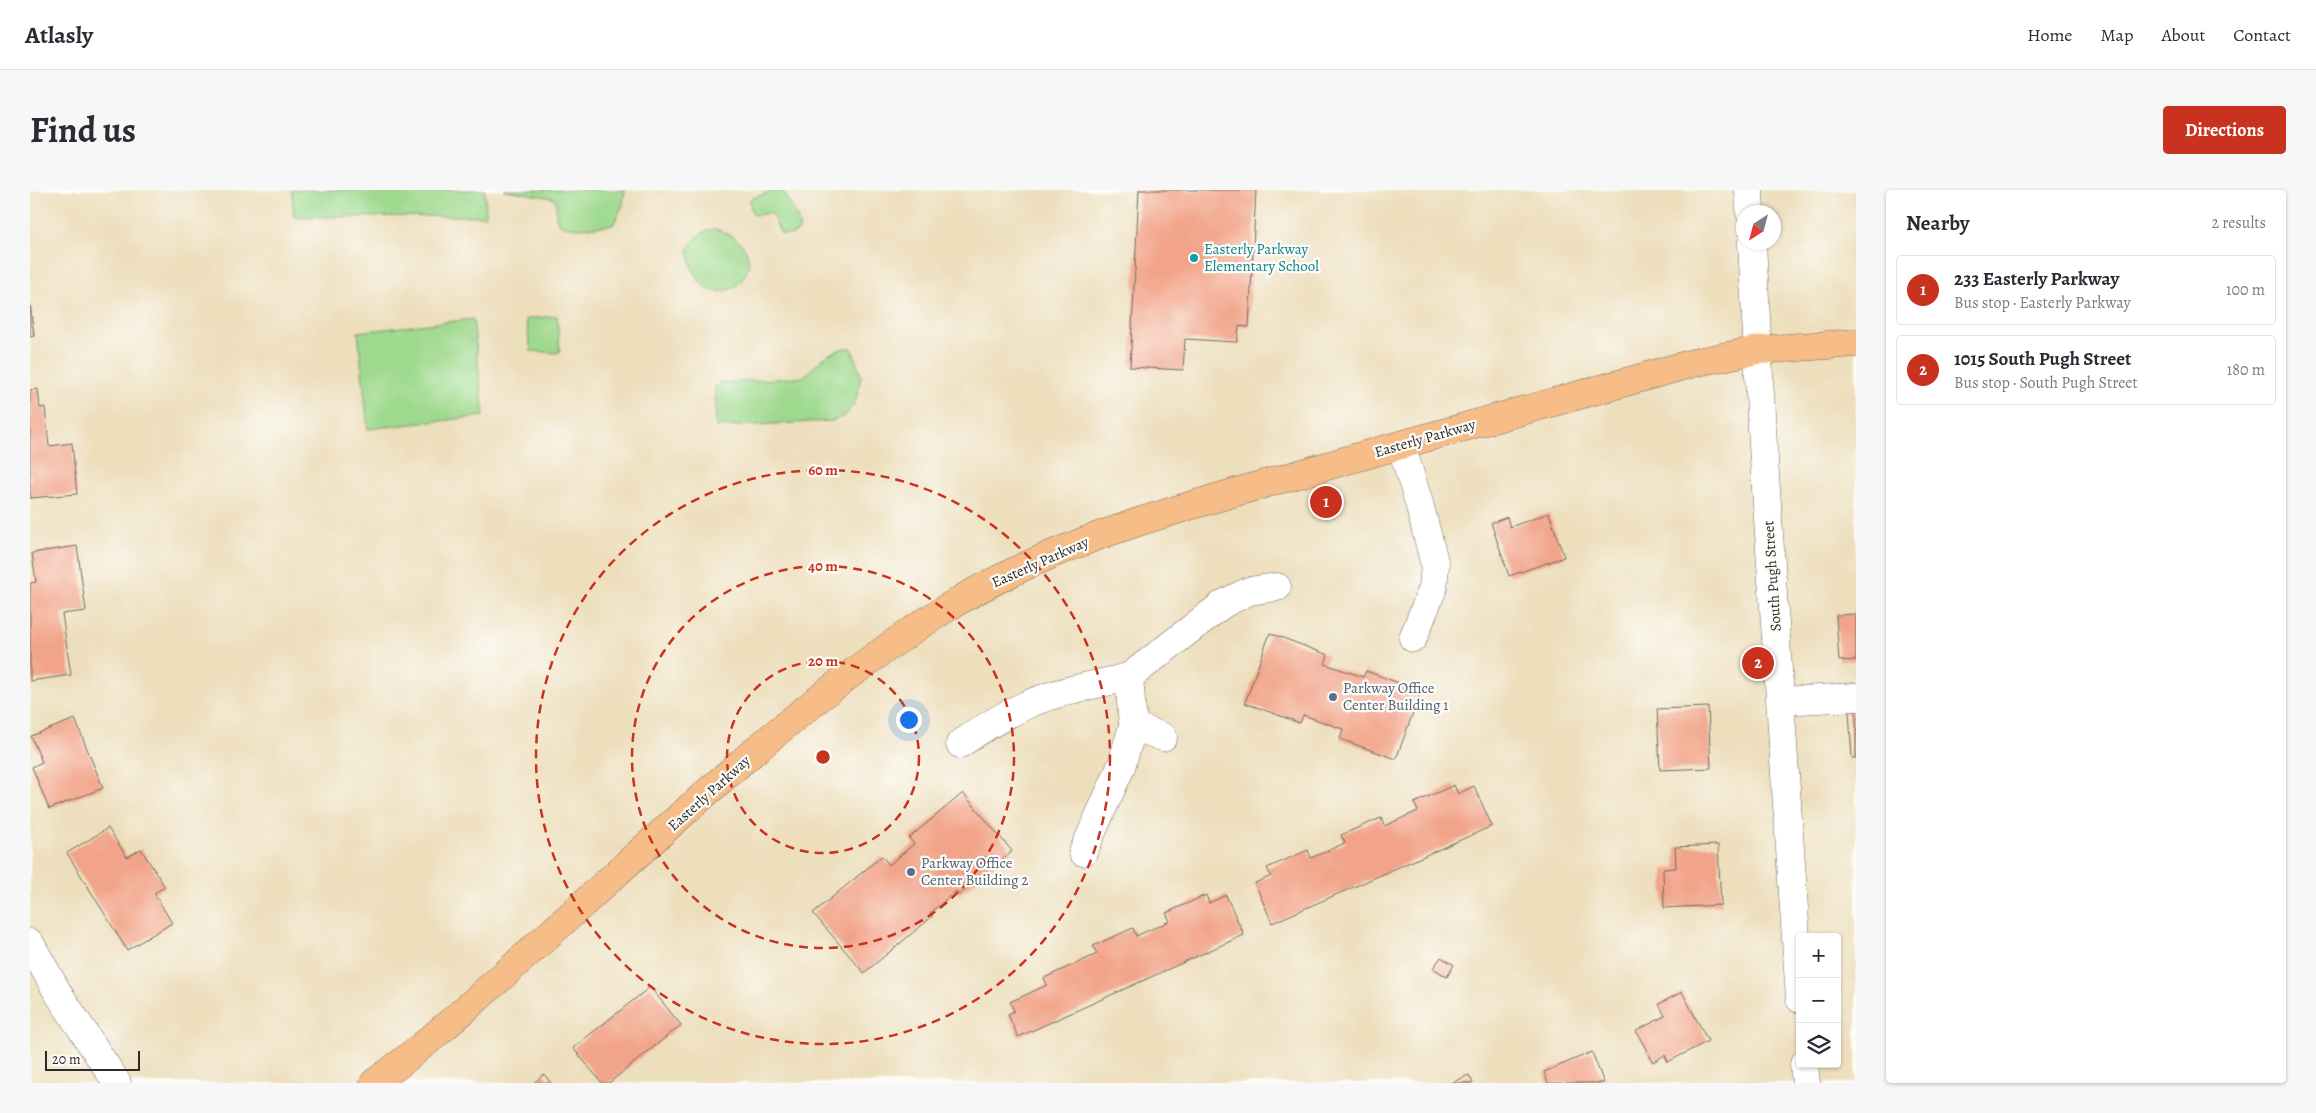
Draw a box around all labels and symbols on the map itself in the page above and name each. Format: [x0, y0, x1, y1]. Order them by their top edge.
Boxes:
north arrow [1736, 205, 1781, 250]
place label: Easterly Parkway Elementary School [1204, 239, 1319, 276]
marker: Easterly Parkway Elementary School [1188, 252, 1200, 264]
street label: Easterly Parkway [1372, 414, 1478, 462]
text: 60 m [808, 460, 838, 480]
pin: 1 [1310, 483, 1342, 521]
street label: South Pugh Street [1758, 520, 1786, 632]
street label: Easterly Parkway [988, 532, 1092, 592]
text: 40 m [808, 556, 838, 576]
pin: 2 [1742, 644, 1774, 682]
text: 20 m [808, 651, 838, 671]
place label: Parkway Office Center Building 1 [1343, 678, 1449, 715]
marker: Parkway Office Center Building 1 [1327, 691, 1339, 703]
your location [896, 707, 922, 733]
centre of rings [814, 748, 832, 766]
street label: Easterly Parkway [664, 751, 755, 835]
place label: Parkway Office Center Building 2 [921, 853, 1029, 890]
marker: Parkway Office Center Building 2 [905, 866, 917, 878]
scale bar [45, 1048, 140, 1071]

